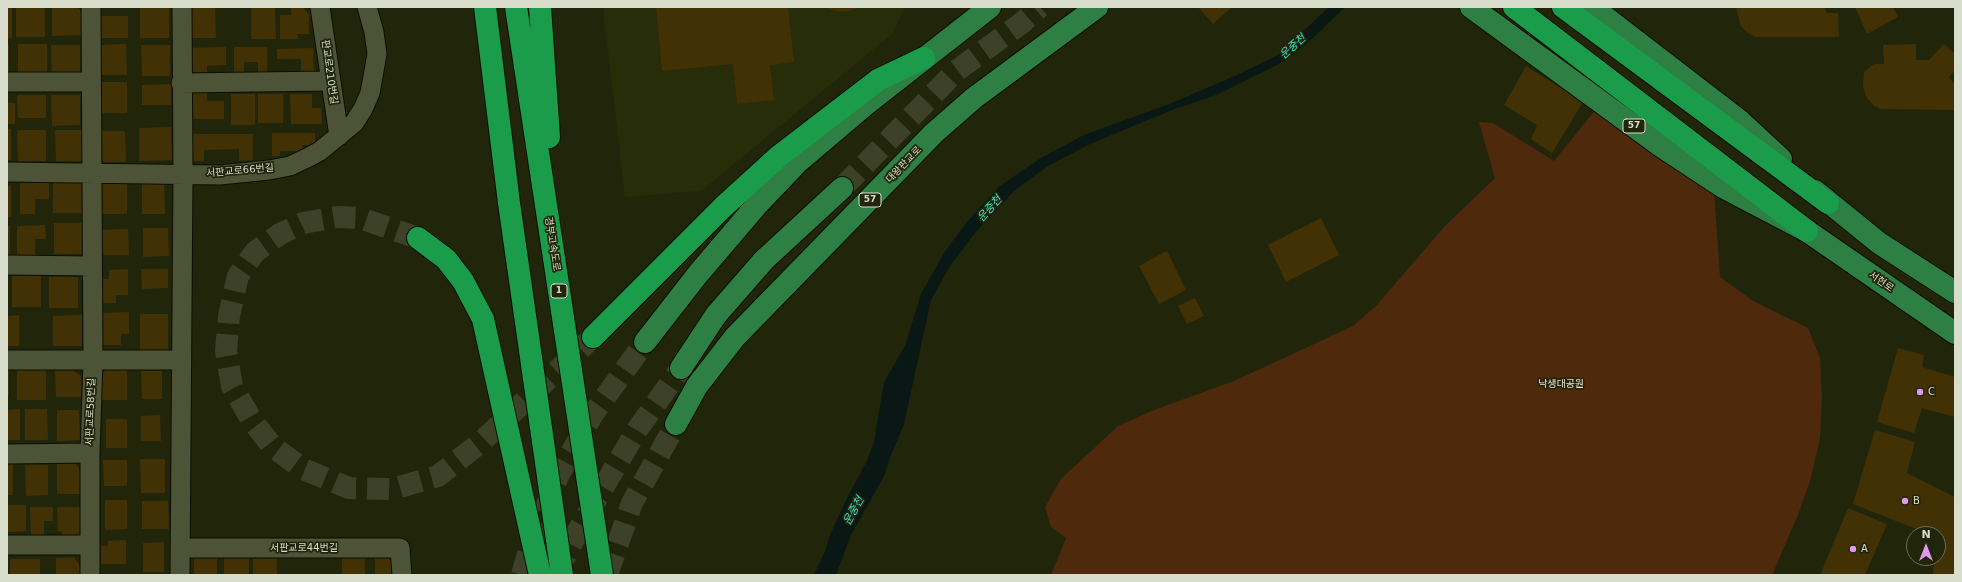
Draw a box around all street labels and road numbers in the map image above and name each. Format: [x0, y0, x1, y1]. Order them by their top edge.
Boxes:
street label: 판교로210번길 [319, 39, 339, 105]
road number: 57 [1623, 119, 1645, 133]
street label: 대왕판교로 [884, 144, 924, 186]
street label: 서판교로66번길 [206, 162, 274, 180]
road number: 57 [859, 193, 881, 207]
street label: 경부고속도로 [542, 216, 562, 272]
street label: 서현로 [1866, 269, 1896, 295]
road number: 1 [551, 284, 567, 298]
street label: 서판교로58번길 [84, 378, 98, 446]
street label: 서판교로44번길 [270, 542, 338, 554]

